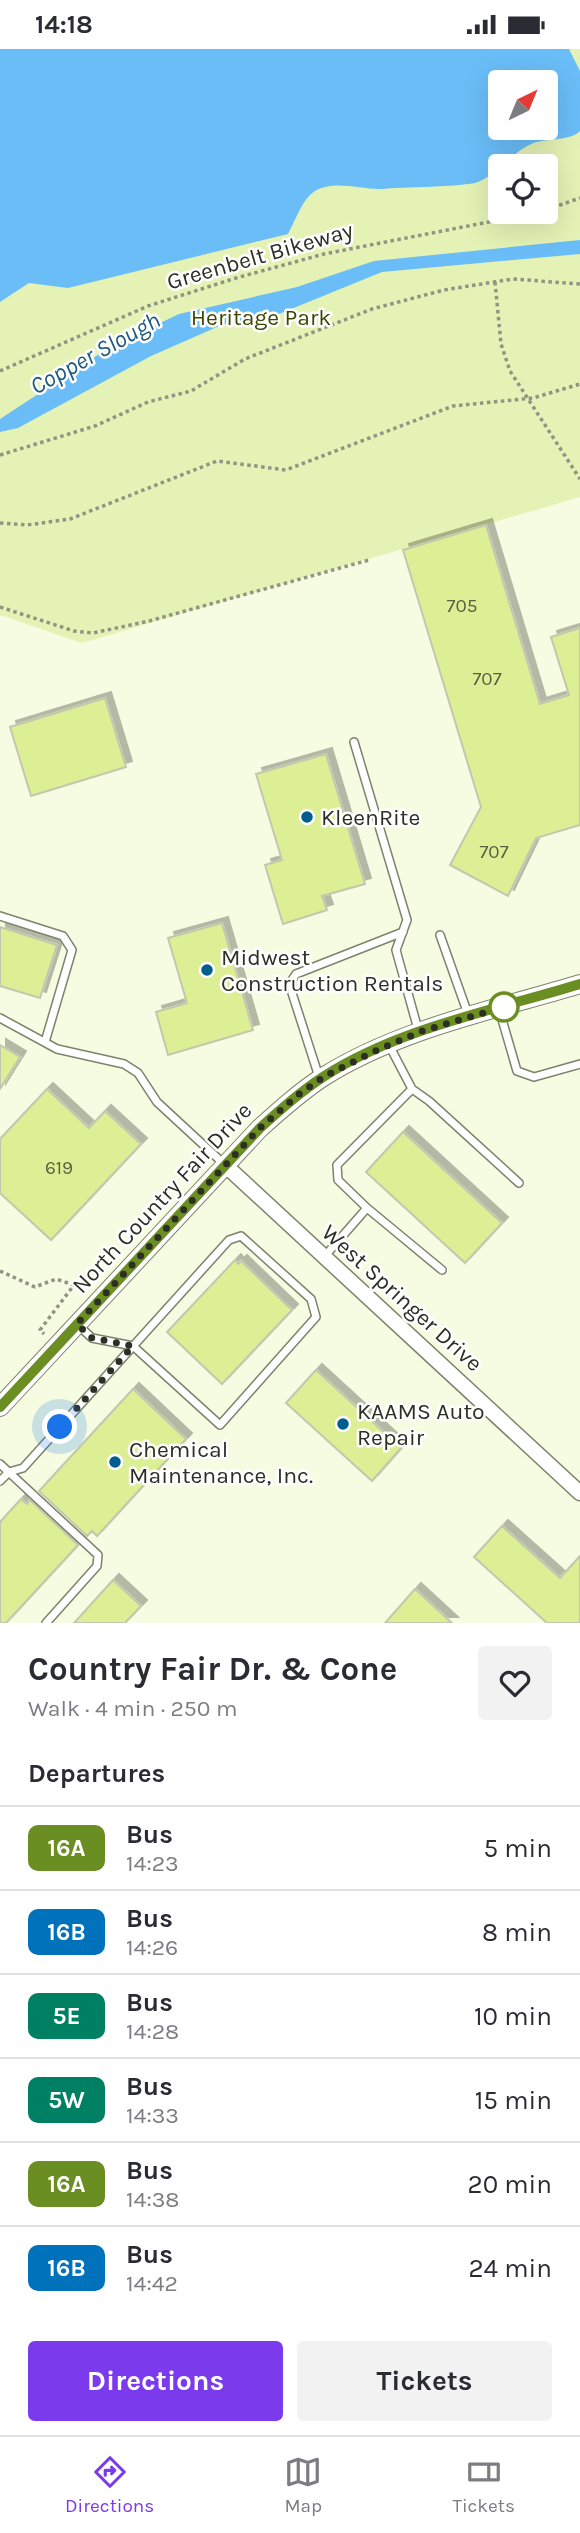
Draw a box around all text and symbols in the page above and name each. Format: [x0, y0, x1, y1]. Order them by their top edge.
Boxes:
text: 14:18 [35, 9, 93, 40]
north arrow [488, 70, 558, 140]
map controls [488, 70, 558, 224]
button: locate [488, 154, 558, 224]
street label: Greenbelt Bikeway [164, 216, 357, 296]
park label: Heritage Park [191, 304, 331, 331]
water label: Copper Slough [25, 306, 165, 400]
house number: 705 [447, 595, 477, 617]
house number: 707 [472, 668, 502, 690]
place label: KleenRite [321, 804, 420, 831]
marker: KleenRite [299, 809, 315, 825]
house number: 707 [479, 841, 509, 863]
place label: Midwest Construction Rentals [221, 944, 443, 997]
marker: Midwest Construction Rentals [199, 962, 215, 978]
unlabelled marker [489, 992, 519, 1022]
street label: North Country Fair Drive [67, 1097, 257, 1299]
house number: 619 [45, 1157, 73, 1179]
street label: West Springer Drive [316, 1219, 488, 1377]
place label: KAAMS Auto Repair [357, 1398, 485, 1451]
your location [42, 1409, 77, 1444]
marker: KAAMS Auto Repair [335, 1416, 351, 1432]
place label: Chemical Maintenance, Inc. [129, 1436, 313, 1489]
marker: Chemical Maintenance, Inc. [107, 1454, 123, 1470]
button: heart [478, 1646, 552, 1720]
text: Country Fair Dr. & Cone [28, 1650, 397, 1688]
text: Walk · 4 min · 250 m [28, 1695, 237, 1722]
text: Departures [28, 1758, 165, 1789]
text: Bus [126, 1819, 173, 1850]
text: 5 min [483, 1833, 552, 1864]
text: 16A [47, 1834, 86, 1862]
text: 14:23 [126, 1850, 179, 1877]
text: Bus [126, 1903, 173, 1934]
text: 8 min [482, 1917, 552, 1948]
text: 16B [47, 1918, 86, 1946]
text: 14:26 [126, 1934, 178, 1961]
text: Bus [126, 1987, 173, 2018]
text: 10 min [474, 2001, 552, 2032]
text: 5E [52, 2002, 81, 2030]
text: 14:28 [126, 2018, 179, 2045]
text: Bus [126, 2071, 173, 2102]
text: 15 min [475, 2085, 552, 2116]
text: 5W [48, 2086, 85, 2114]
text: 14:33 [126, 2102, 179, 2129]
text: Bus [126, 2155, 173, 2186]
text: 20 min [468, 2169, 552, 2200]
text: 16A [47, 2170, 86, 2198]
text: 14:38 [126, 2186, 179, 2213]
text: Bus [126, 2239, 173, 2270]
text: 24 min [468, 2253, 552, 2284]
text: 16B [47, 2254, 86, 2282]
text: 14:42 [126, 2270, 178, 2297]
button: Directions [28, 2341, 283, 2421]
button: Tickets [297, 2341, 552, 2421]
tab: Directions [65, 2453, 154, 2517]
tab: Map [284, 2453, 322, 2517]
tab: Tickets [452, 2453, 515, 2517]

